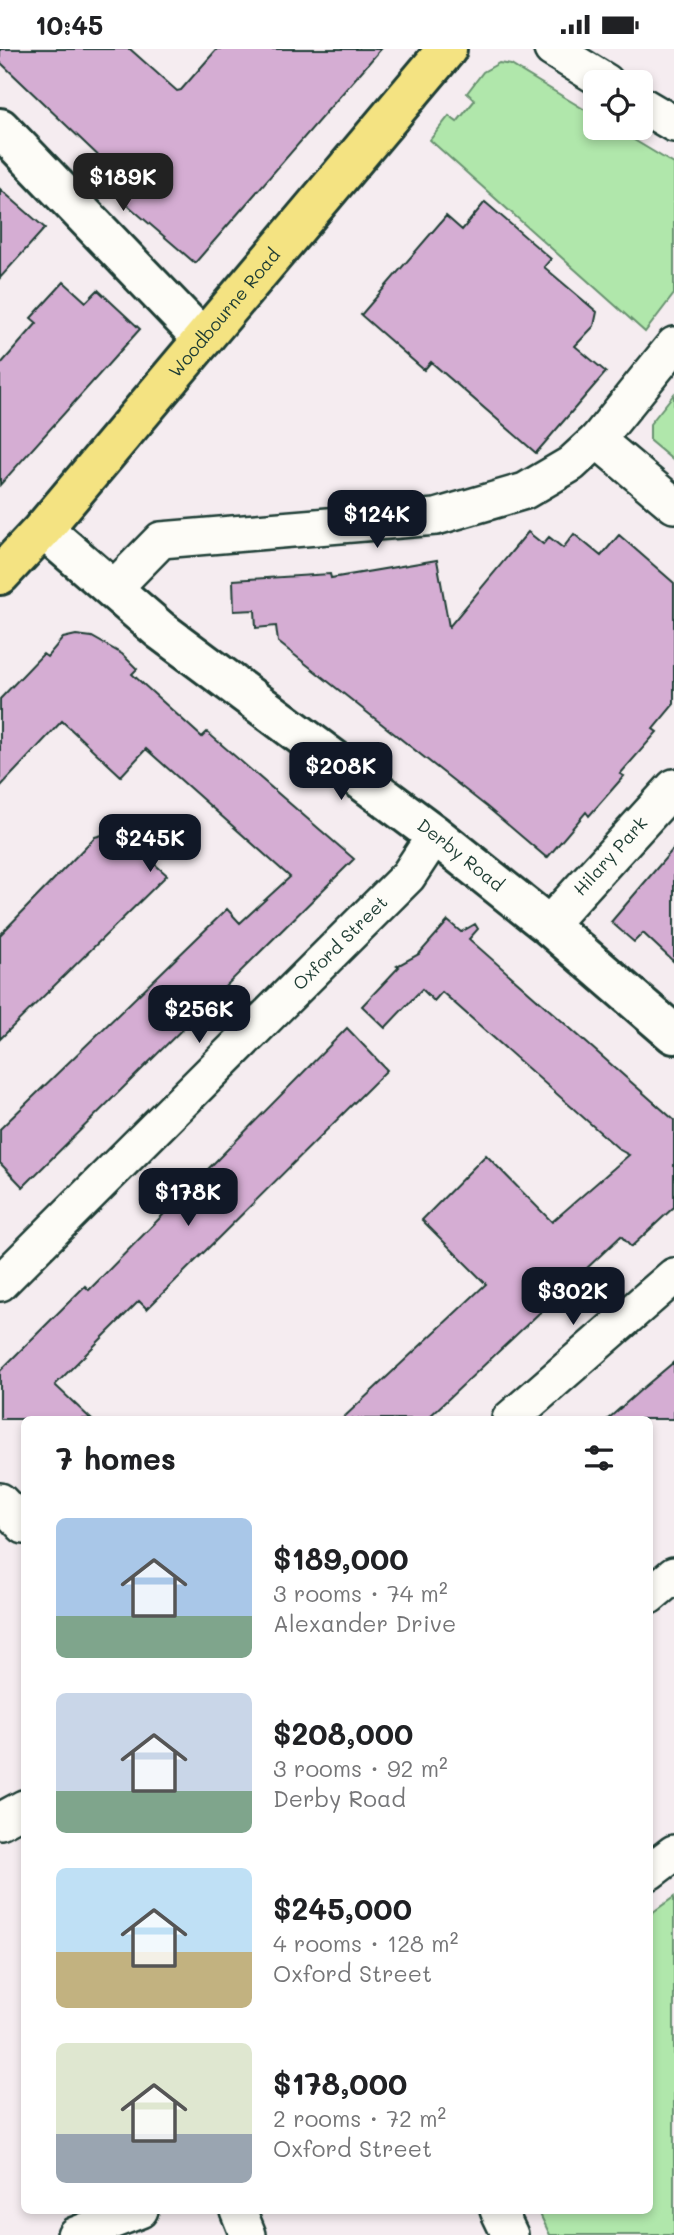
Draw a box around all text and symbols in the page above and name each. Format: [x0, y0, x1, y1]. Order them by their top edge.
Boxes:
text: 10:45 [35, 8, 103, 42]
map controls [583, 70, 653, 140]
button: locate [583, 70, 653, 140]
pin: $189K [74, 153, 172, 213]
text: $189K [89, 161, 157, 191]
street label: Woodbourne Road [163, 243, 285, 382]
pin: $124K [328, 491, 426, 550]
text: $124K [344, 498, 410, 528]
pin: $208K [292, 743, 390, 802]
text: $208K [305, 750, 377, 780]
street label: Hilary Park [568, 811, 652, 900]
street label: Derby Road [413, 813, 509, 896]
pin: $245K [101, 815, 199, 874]
text: $245K [115, 822, 185, 852]
street label: Oxford Street [287, 890, 392, 995]
pin: $256K [150, 985, 248, 1045]
text: $256K [164, 993, 234, 1023]
pin: $178K [139, 1169, 237, 1228]
text: $178K [155, 1176, 221, 1206]
pin: $302K [524, 1267, 622, 1327]
text: $302K [538, 1275, 608, 1305]
text: 7 homes [56, 1438, 176, 1478]
icon: filters [580, 1439, 618, 1477]
text: $189,000 [273, 1538, 409, 1578]
icon: home [112, 1546, 196, 1630]
text: 3 rooms · 74 m² [273, 1578, 448, 1608]
text: Alexander Drive [273, 1608, 456, 1638]
text: $208,000 [273, 1713, 413, 1753]
icon: home [112, 1721, 196, 1805]
text: 3 rooms · 92 m² [273, 1753, 448, 1783]
text: Derby Road [273, 1783, 406, 1813]
text: $245,000 [273, 1888, 412, 1928]
icon: home [112, 1896, 196, 1980]
text: 4 rooms · 128 m² [273, 1928, 458, 1958]
text: Oxford Street [273, 1958, 432, 1988]
text: $178,000 [273, 2063, 407, 2103]
icon: home [112, 2071, 196, 2155]
text: 2 rooms · 72 m² [273, 2103, 446, 2133]
text: Oxford Street [273, 2133, 432, 2163]

